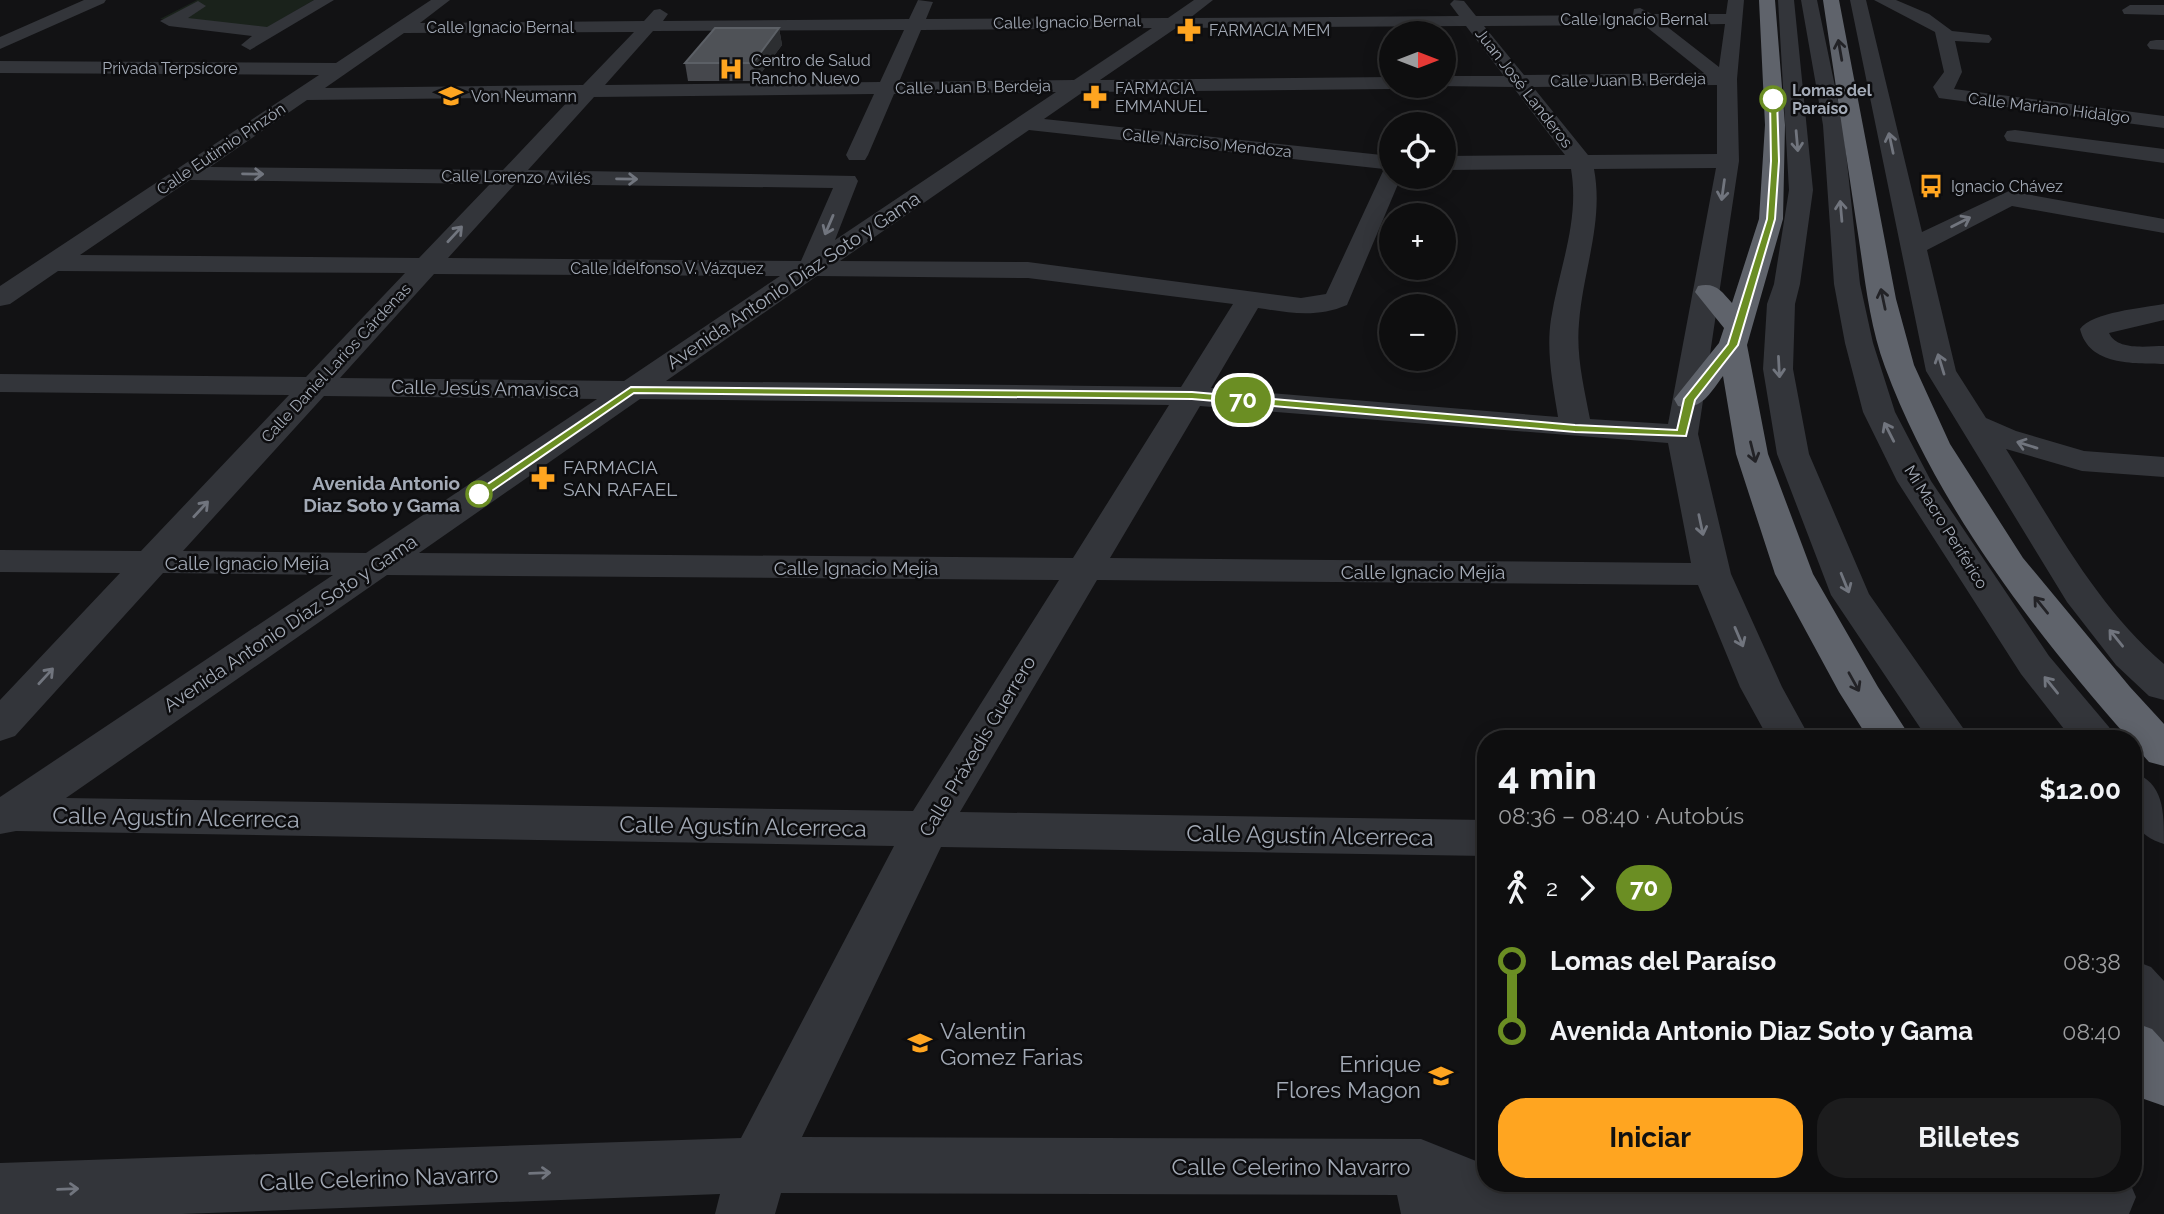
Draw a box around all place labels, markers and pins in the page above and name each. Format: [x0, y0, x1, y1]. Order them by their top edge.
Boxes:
pharmacy icon: FARMACIA MEM [1175, 16, 1203, 44]
place label: FARMACIA MEM [1209, 21, 1330, 40]
place label: Centro de Salud Rancho Nuevo [751, 51, 871, 88]
hospital icon: Centro de Salud Rancho Nuevo [717, 55, 745, 83]
place label: FARMACIA EMMANUEL [1115, 79, 1208, 116]
place label: Lomas del Paraíso [1792, 81, 1873, 118]
school or university icon: Von Neumann [437, 82, 465, 110]
pharmacy icon: FARMACIA EMMANUEL [1081, 83, 1109, 111]
marker: Lomas del Paraíso [1760, 86, 1786, 112]
place label: Von Neumann [471, 87, 577, 106]
bus stop icon: Ignacio Chávez [1917, 172, 1945, 200]
place label: Ignacio Chávez [1951, 177, 2063, 196]
place label: FARMACIA SAN RAFAEL [563, 456, 677, 500]
pharmacy icon: FARMACIA SAN RAFAEL [529, 464, 557, 492]
place label: Avenida Antonio Diaz Soto y Gama [303, 472, 460, 516]
marker: Avenida Antonio Diaz Soto y Gama [466, 481, 492, 507]
place label: Valentin Gomez Farias [940, 1017, 1083, 1070]
school or university icon: Valentin Gomez Farias [906, 1029, 934, 1057]
place label: Enrique Flores Magon [1275, 1050, 1421, 1103]
school or university icon: Enrique Flores Magon [1427, 1062, 1455, 1090]

